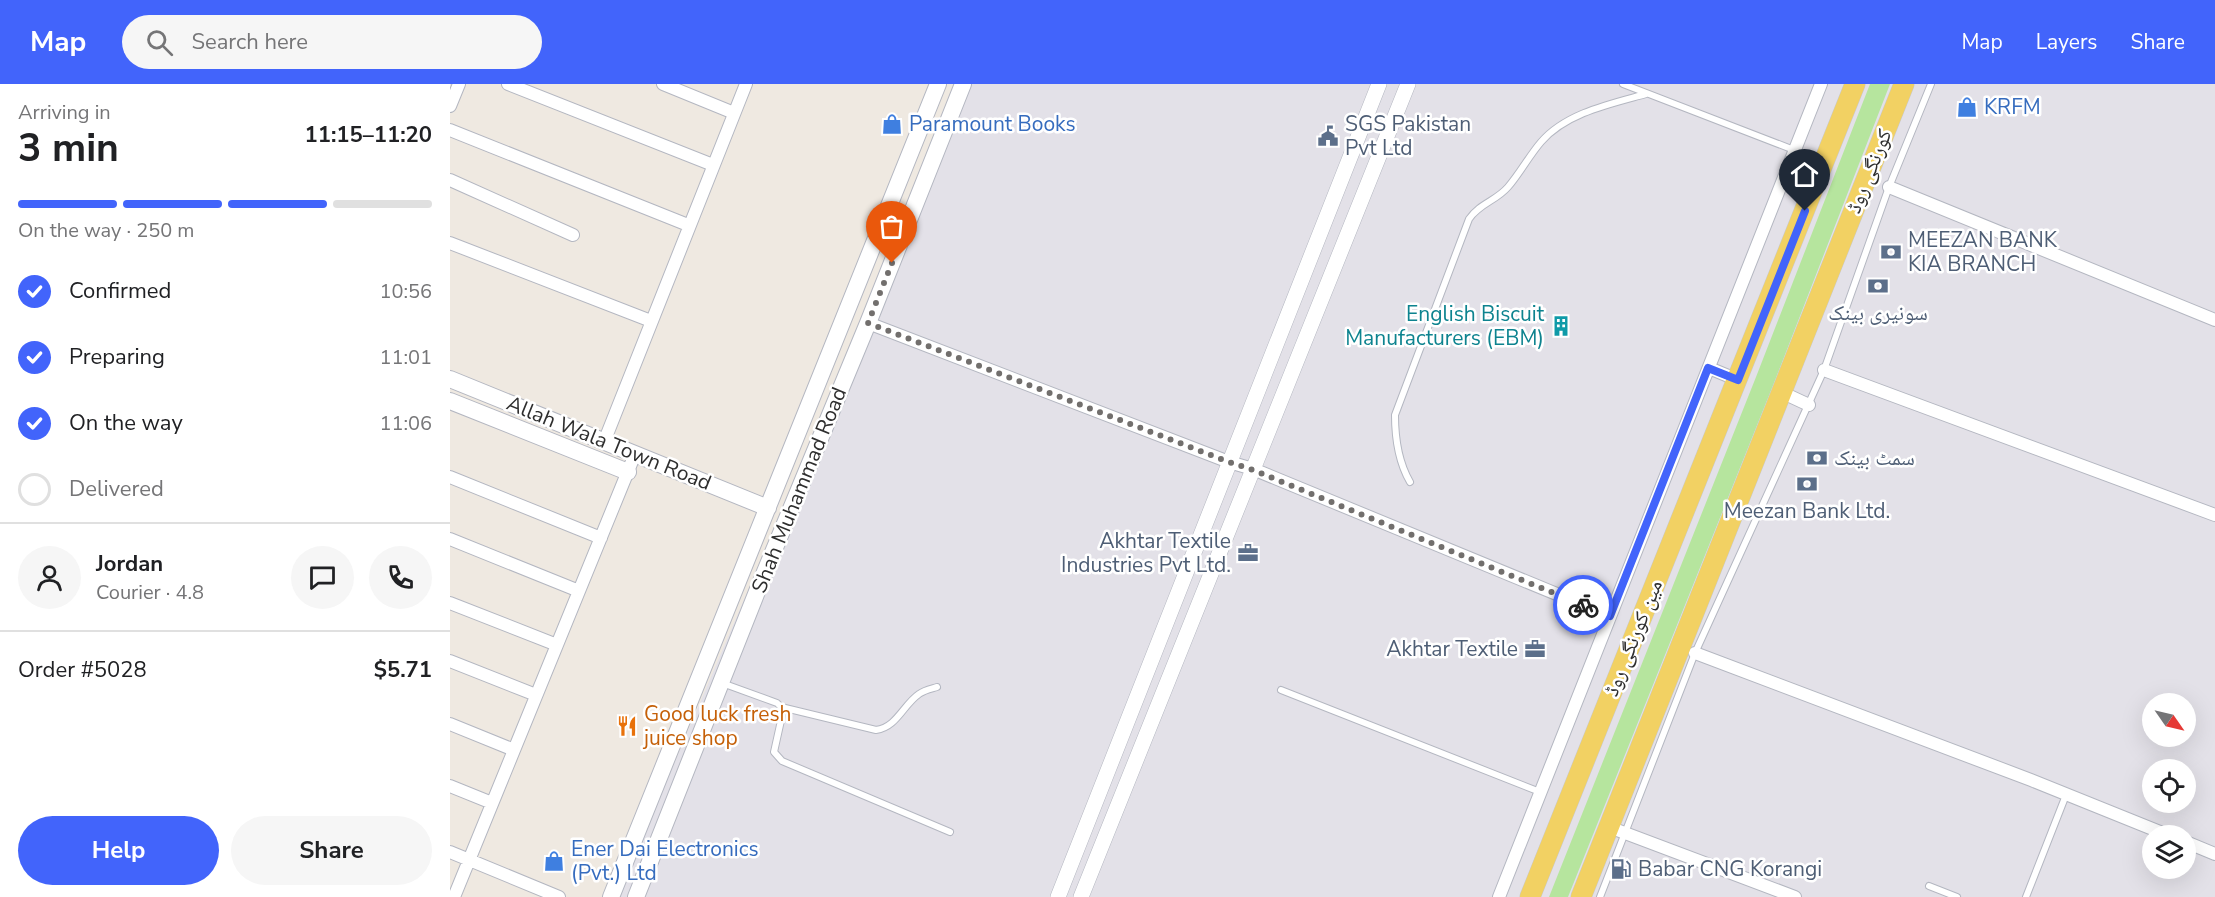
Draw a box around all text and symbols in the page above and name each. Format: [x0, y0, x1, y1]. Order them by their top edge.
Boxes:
search box [122, 15, 542, 69]
text: Map [30, 23, 86, 61]
icon: search [143, 26, 176, 59]
text: Search here [191, 27, 308, 57]
text: Map [1961, 28, 2003, 56]
text: Layers [2036, 28, 2097, 56]
text: Share [2130, 28, 2185, 56]
place label: KRFM [1984, 93, 2041, 121]
shop icon: KRFM [1955, 95, 1979, 119]
text: Arriving in [18, 99, 111, 126]
place label: Paramount Books [909, 110, 1076, 138]
place label: SGS Pakistan Pvt Ltd [1345, 110, 1471, 162]
shop icon: Paramount Books [880, 112, 904, 136]
text: 11:15–11:20 [304, 120, 432, 150]
text: 3 min [18, 122, 119, 175]
public building icon: SGS Pakistan Pvt Ltd [1316, 124, 1340, 148]
street label: کورنگی روڈ [1839, 124, 1899, 217]
pin [1779, 149, 1830, 211]
icon: home [1788, 158, 1821, 191]
pin [866, 201, 917, 263]
icon: bag [875, 210, 908, 243]
text: On the way · 250 m [18, 217, 194, 244]
place label: MEEZAN BANK KIA BRANCH [1908, 226, 2058, 278]
bank icon: MEEZAN BANK KIA BRANCH [1879, 240, 1903, 264]
bank icon: سونیری بینک [1866, 274, 1890, 298]
icon: check [18, 275, 51, 308]
text: Confirmed [69, 276, 171, 306]
text: 10:56 [379, 278, 432, 305]
place label: سونیری بینک [1828, 299, 1928, 327]
place label: English Biscuit Manufacturers (EBM) [1345, 300, 1545, 352]
building icon: English Biscuit Manufacturers (EBM) [1549, 314, 1573, 338]
icon: check [18, 341, 51, 374]
text: Preparing [69, 342, 165, 372]
text: 11:01 [379, 344, 432, 371]
street label: Shah Muhammad Road [745, 383, 853, 597]
street label: Allah Wala Town Road [503, 389, 715, 497]
icon: check [18, 407, 51, 440]
text: On the way [69, 408, 183, 438]
text: 11:06 [379, 410, 432, 437]
place label: سمٹ بینک [1834, 444, 1915, 472]
bank icon: سمٹ بینک [1805, 446, 1829, 470]
bank icon: Meezan Bank Ltd. [1795, 472, 1819, 496]
text: Delivered [69, 474, 164, 504]
place label: Meezan Bank Ltd. [1724, 497, 1890, 525]
place label: Akhtar Textile Industries Pvt Ltd. [1061, 527, 1231, 579]
office icon: Akhtar Textile Industries Pvt Ltd. [1236, 541, 1260, 565]
button: person [18, 546, 81, 609]
button: chat [291, 546, 354, 609]
button: phone [369, 546, 432, 609]
text: Jordan [96, 549, 163, 579]
courier [1553, 575, 1613, 635]
street label: مین کورنگی روڈ [1597, 576, 1669, 700]
text: Courier · 4.8 [96, 579, 204, 606]
icon: bike [1567, 589, 1600, 622]
place label: Akhtar Textile [1386, 635, 1518, 663]
office icon: Akhtar Textile [1523, 637, 1547, 661]
text: Order #5028 [18, 655, 147, 685]
text: $5.71 [374, 655, 432, 685]
north arrow [2142, 693, 2196, 747]
map controls [2142, 693, 2196, 879]
place label: Good luck fresh juice shop [642, 700, 791, 752]
restaurant icon: Good luck fresh juice shop [615, 714, 639, 738]
button: locate [2142, 759, 2196, 813]
button: Help [18, 816, 219, 885]
button: Share [231, 816, 432, 885]
button: layers [2142, 825, 2196, 879]
place label: Ener Dai Electronics (Pvt.) Ltd [571, 835, 759, 887]
shop icon: Ener Dai Electronics (Pvt.) Ltd [542, 849, 566, 873]
place label: Babar CNG Korangi [1638, 855, 1822, 883]
fuel station icon: Babar CNG Korangi [1609, 857, 1633, 881]

